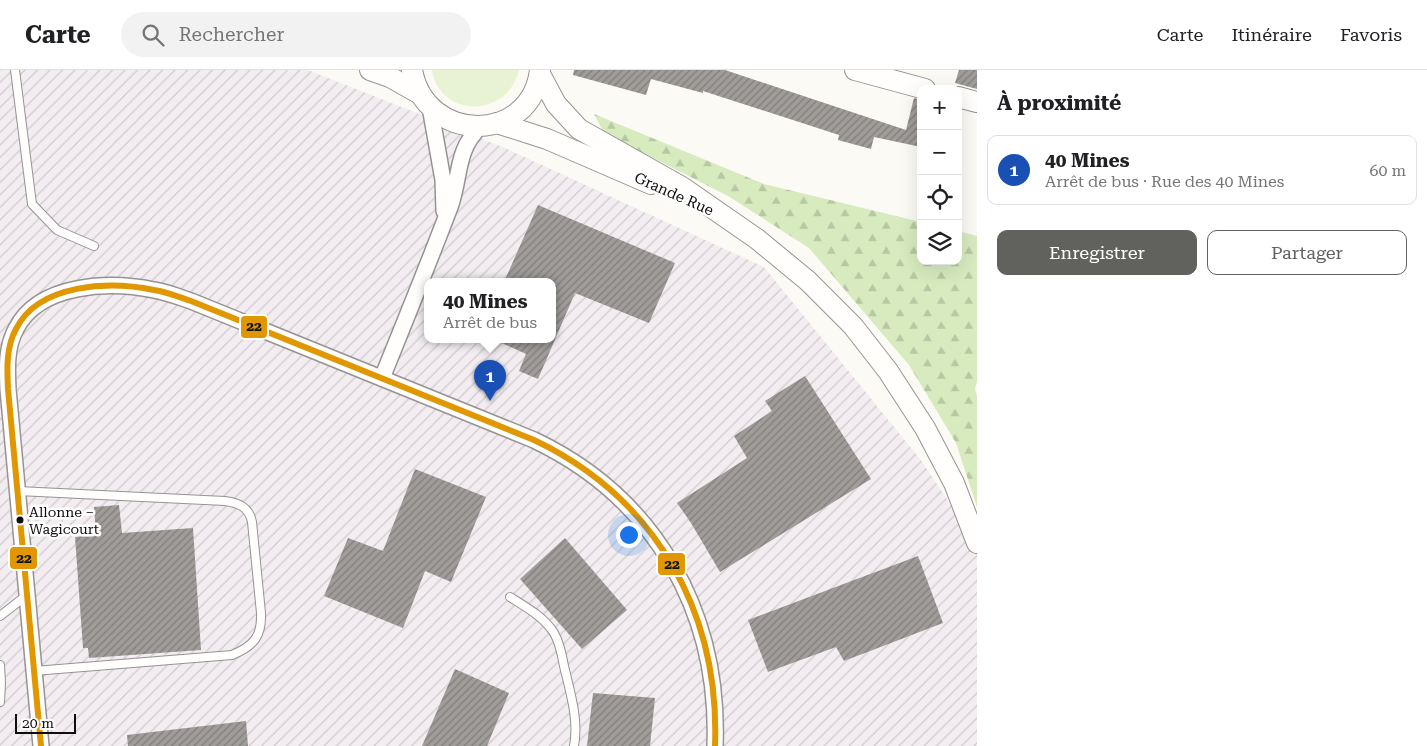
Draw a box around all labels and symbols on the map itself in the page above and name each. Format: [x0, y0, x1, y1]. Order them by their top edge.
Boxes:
street label: Grande Rue [632, 169, 716, 219]
line badge: 22 [240, 315, 268, 339]
text: 22 [246, 318, 262, 334]
pin: 1 [474, 360, 506, 401]
place label: Allonne – Wagicourt [29, 504, 99, 537]
marker: Allonne – Wagicourt [15, 515, 25, 525]
your location [616, 522, 642, 548]
line badge: 22 [9, 546, 38, 570]
text: 22 [16, 550, 32, 566]
line badge: 22 [657, 552, 686, 576]
text: 22 [664, 556, 680, 572]
scale bar [15, 711, 76, 734]

